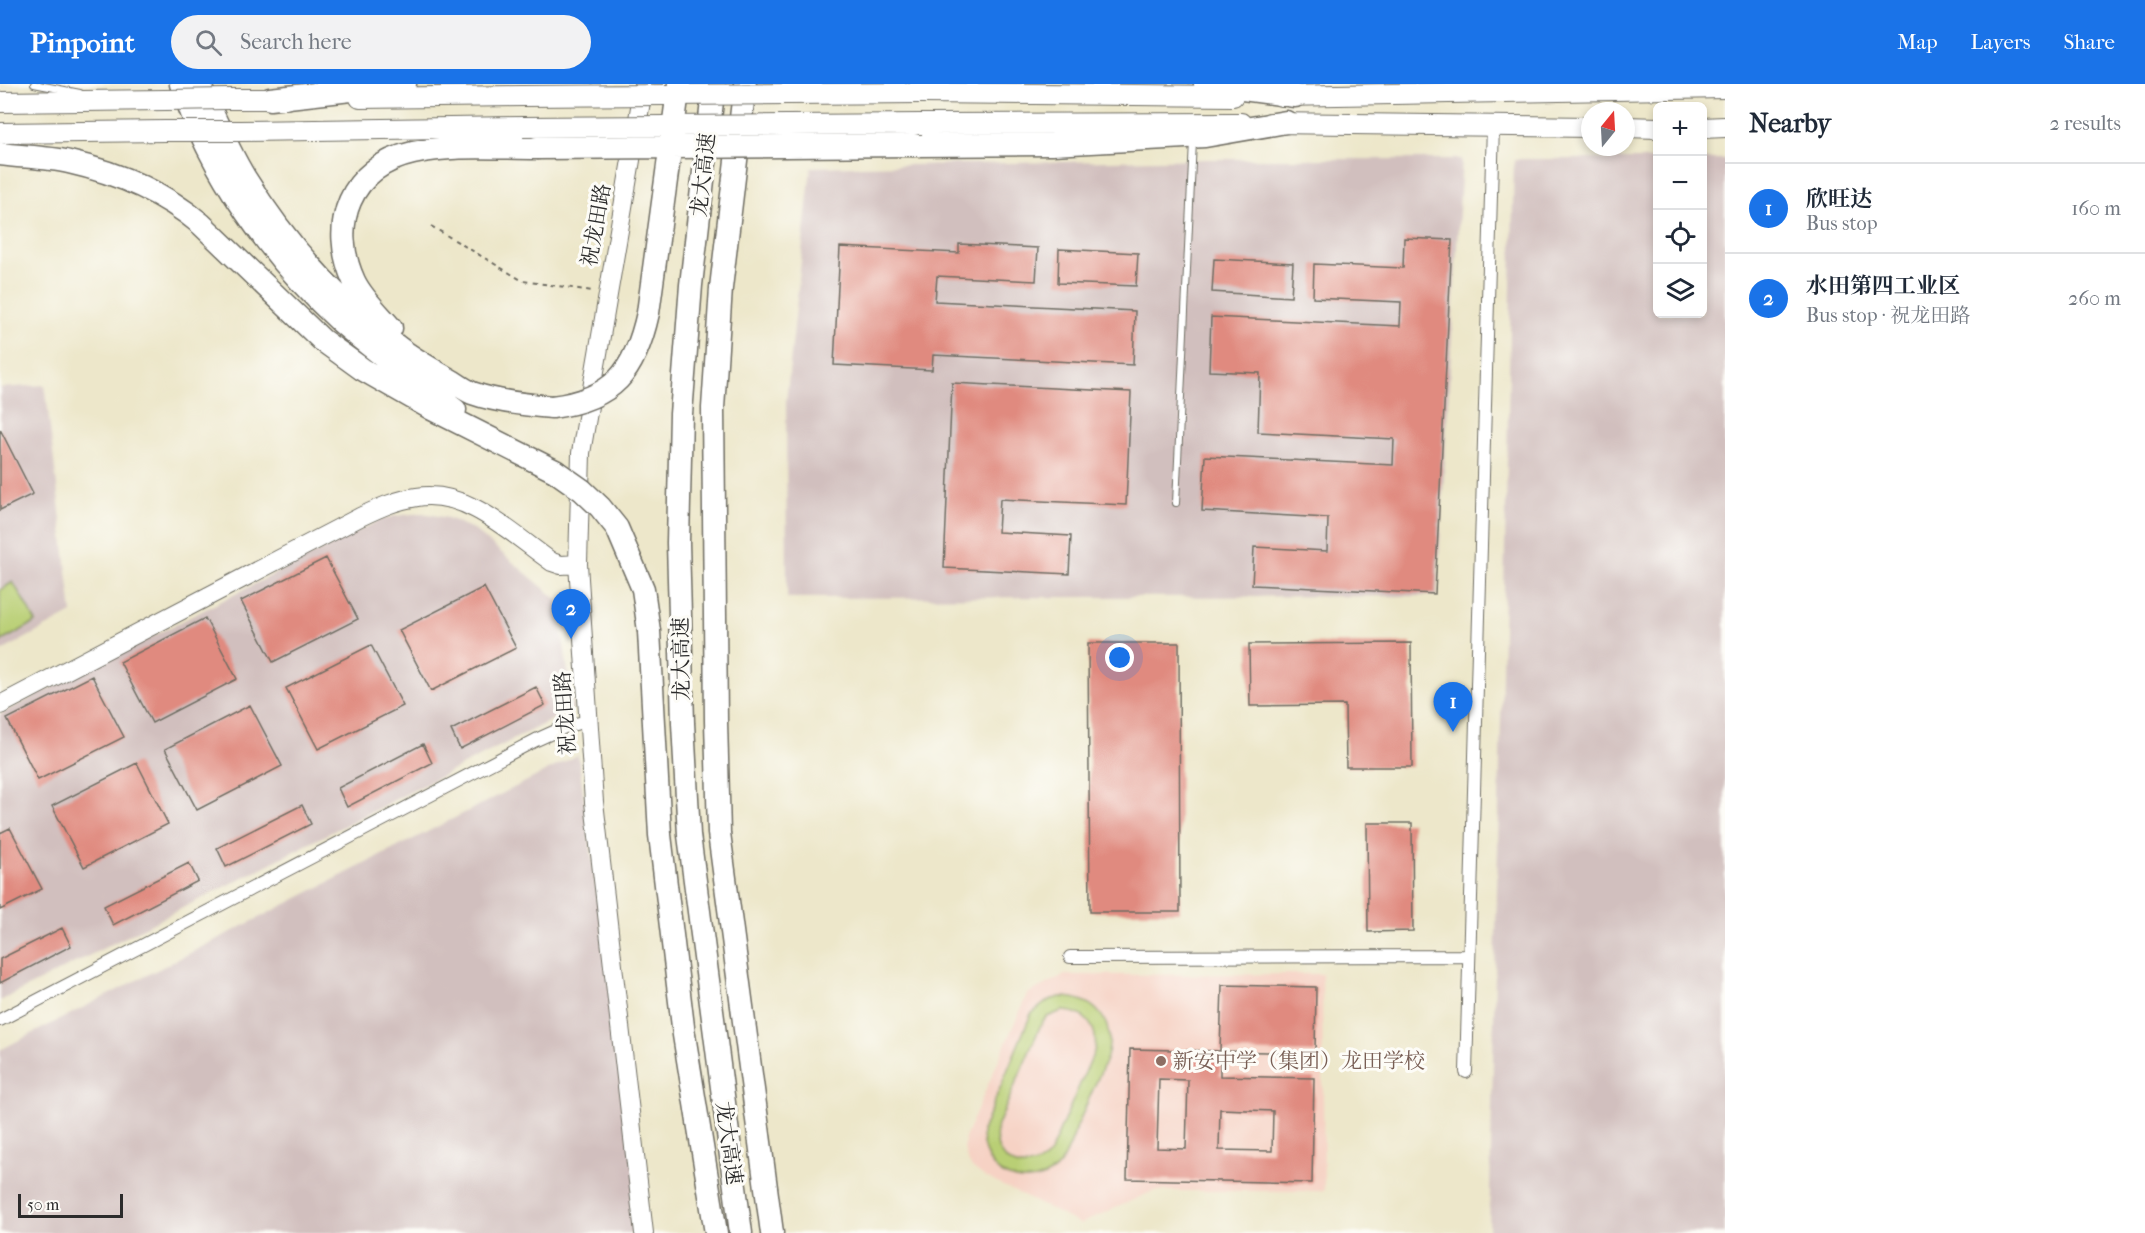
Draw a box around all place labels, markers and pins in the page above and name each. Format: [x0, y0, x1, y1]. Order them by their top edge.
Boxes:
pin: 2 [552, 590, 590, 639]
pin: 1 [1434, 682, 1472, 732]
place label: 新安中学（集团）龙田学校 [1173, 1049, 1425, 1073]
marker: 新安中学（集团）龙田学校 [1154, 1054, 1168, 1068]

